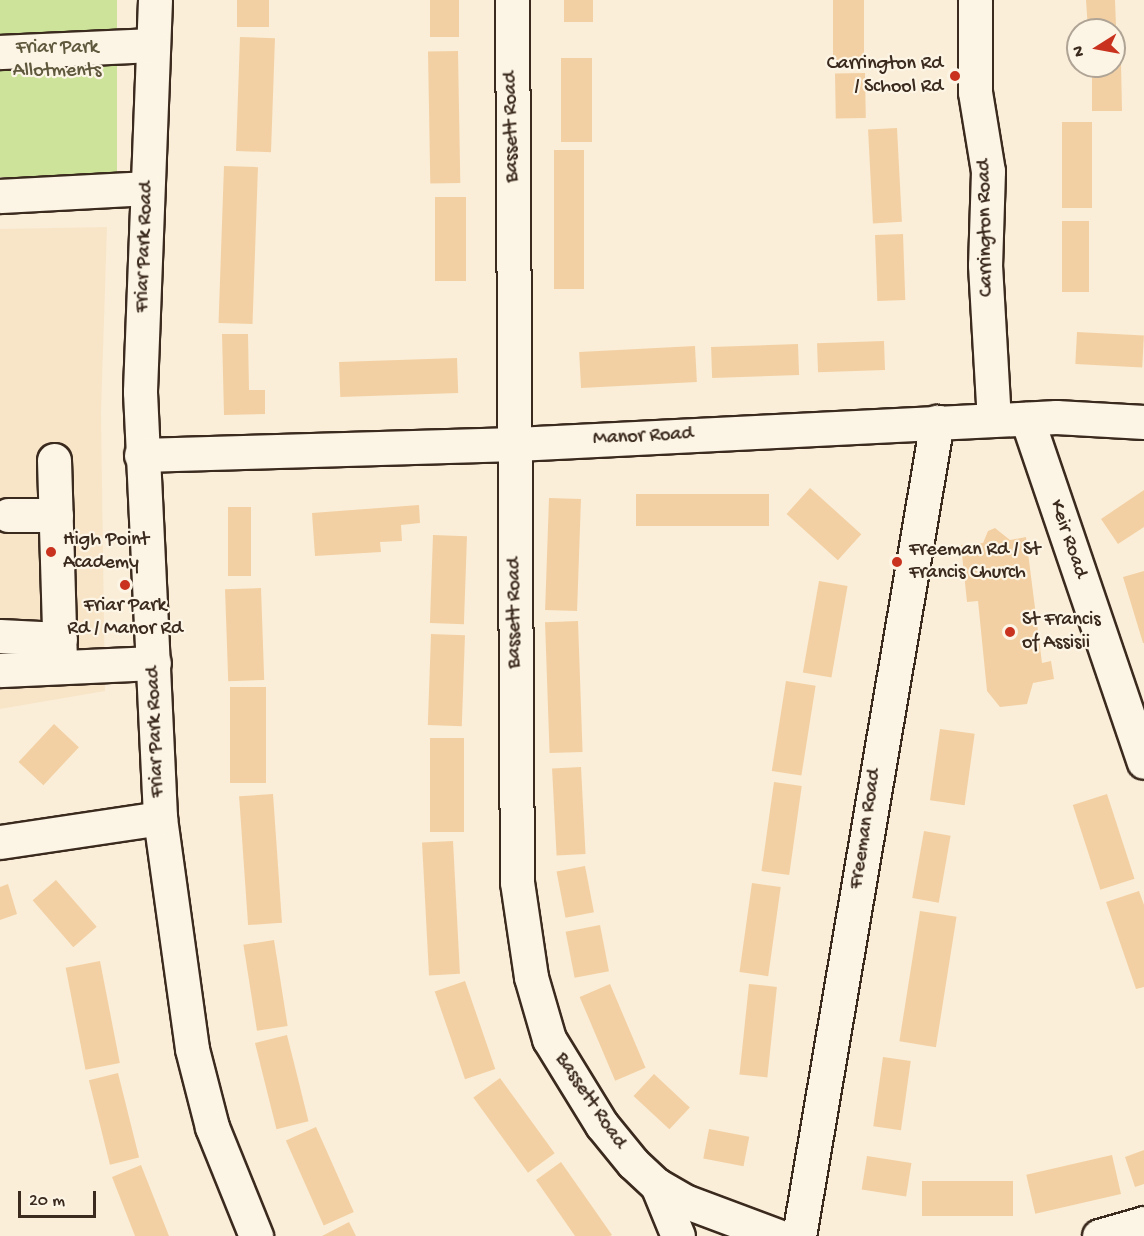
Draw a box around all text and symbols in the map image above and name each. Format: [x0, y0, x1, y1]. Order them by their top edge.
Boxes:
north arrow [1066, 18, 1126, 78]
park label: Friar Park Allotments [13, 36, 101, 83]
text: N [1069, 44, 1090, 58]
place label: Carrington Rd / School Rd [827, 52, 943, 99]
marker: Carrington Rd / School Rd [948, 69, 962, 83]
street label: Bassett Road [499, 71, 525, 183]
street label: Carrington Road [973, 159, 999, 297]
street label: Friar Park Road [131, 181, 159, 313]
street label: Manor Road [592, 422, 694, 452]
street label: Keir Road [1043, 497, 1093, 581]
place label: High Point Academy [63, 528, 149, 575]
place label: Freeman Rd / St Francis Church [909, 538, 1040, 585]
marker: High Point Academy [44, 545, 58, 559]
marker: Freeman Rd / St Francis Church [890, 555, 904, 569]
street label: Bassett Road [503, 557, 527, 669]
marker: Friar Park Rd / Manor Rd [118, 578, 132, 592]
place label: Friar Park Rd / Manor Rd [67, 594, 183, 641]
place label: St Francis of Assisii [1022, 608, 1101, 655]
marker: St Francis of Assisii [1003, 625, 1017, 639]
street label: Friar Park Road [142, 666, 170, 798]
street label: Freeman Road [845, 767, 887, 891]
street label: Bassett Road [549, 1048, 631, 1154]
scale bar [21, 1179, 99, 1217]
text: 20 m [29, 1191, 65, 1212]

